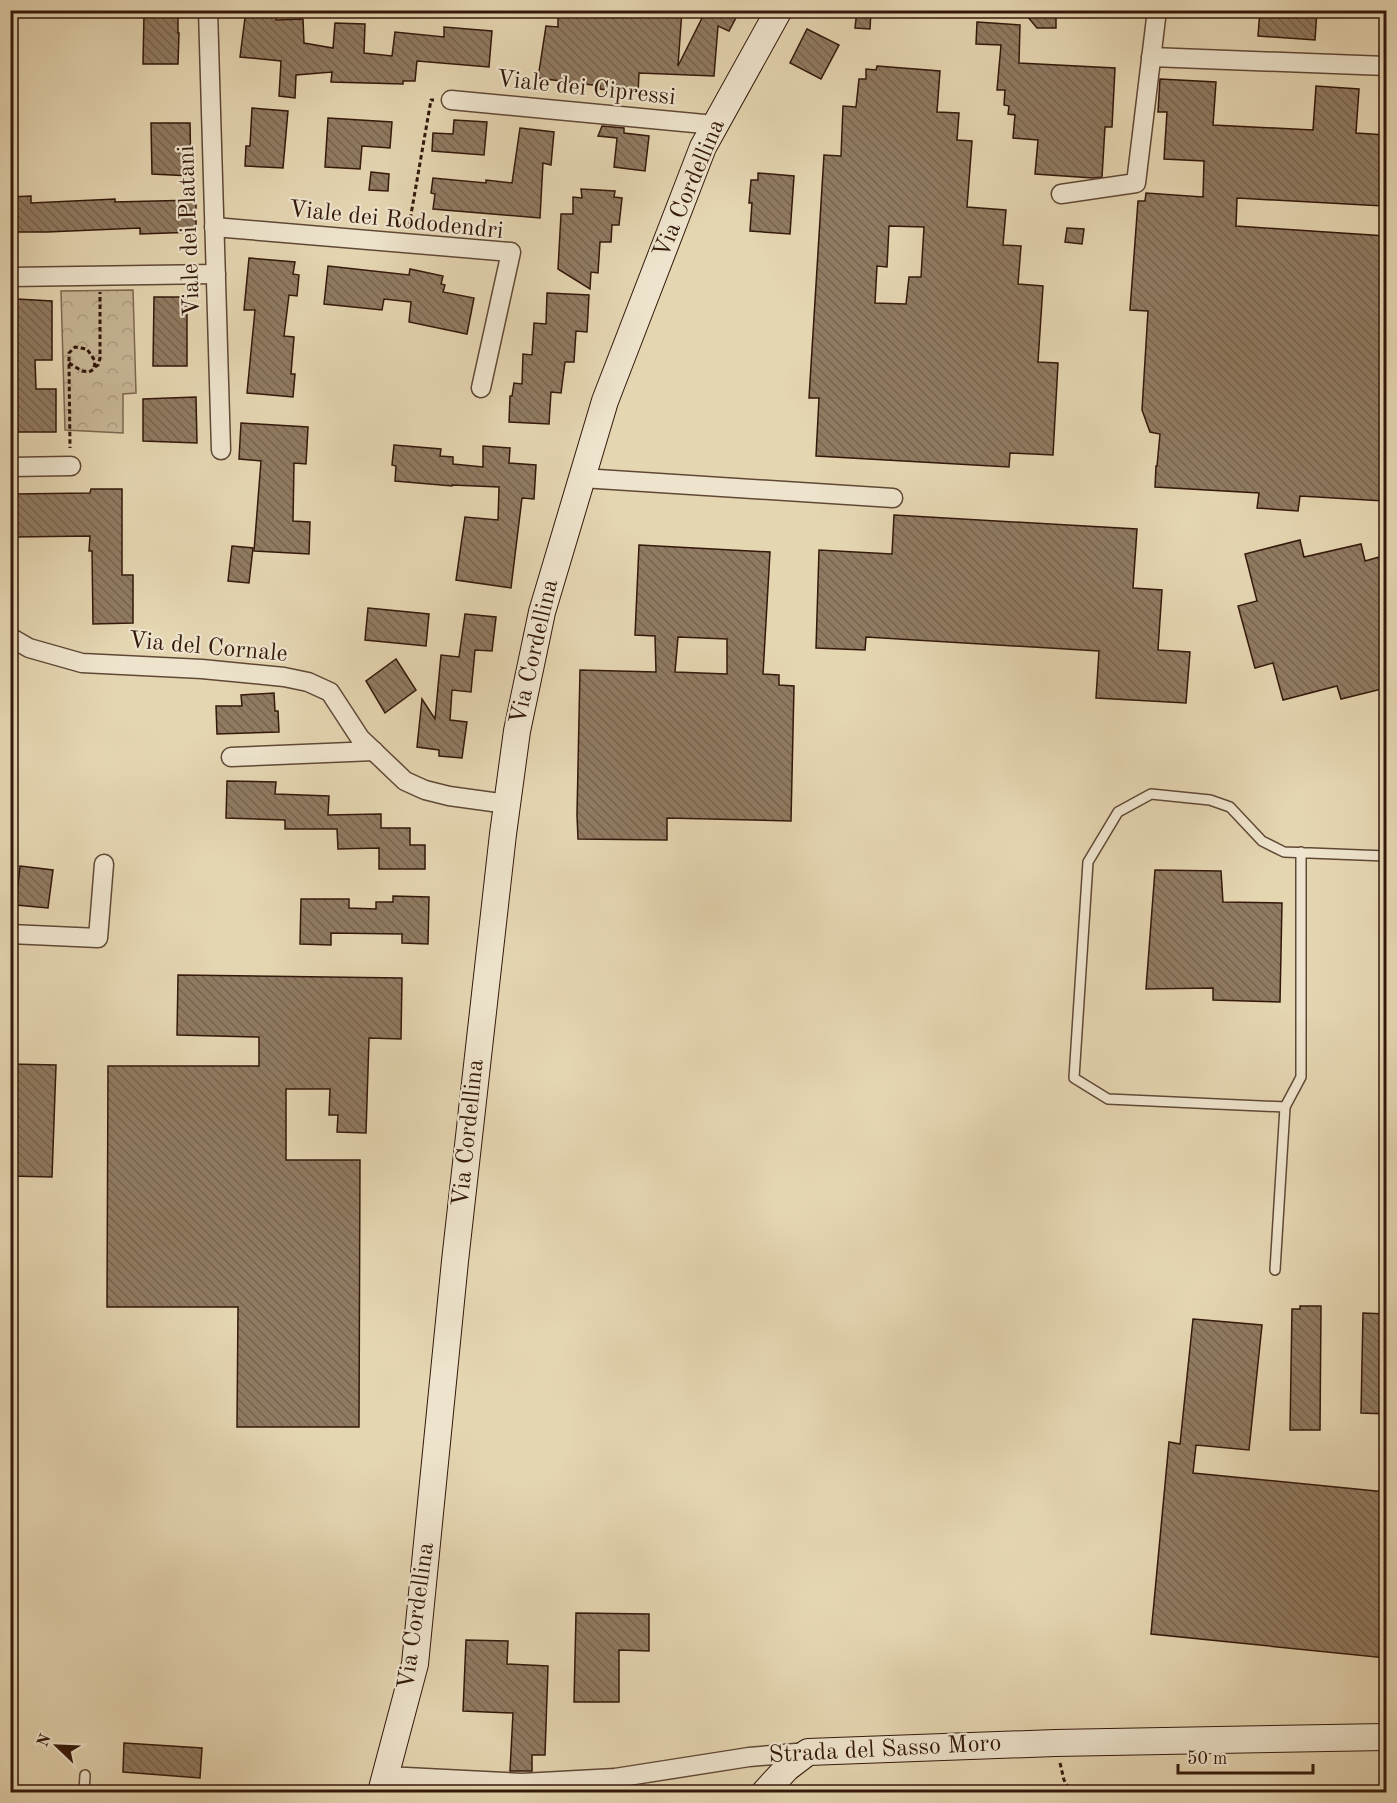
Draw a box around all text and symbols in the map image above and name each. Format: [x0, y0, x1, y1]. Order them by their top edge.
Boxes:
street label: Viale dei Cipressi [495, 68, 677, 110]
street label: Via Cordellina [650, 116, 730, 262]
street label: Viale dei Platani [175, 145, 205, 317]
street label: Viale dei Rododendri [287, 198, 505, 244]
street label: Via Cordellina [507, 577, 563, 727]
street label: Via del Cornale [128, 629, 288, 667]
street label: Via Cordellina [449, 1058, 489, 1208]
street label: Via Cordellina [395, 1541, 439, 1691]
north arrow [27, 1716, 87, 1776]
text: N [35, 1731, 55, 1750]
street label: Strada del Sasso Moro [768, 1732, 1002, 1768]
scale bar [1178, 1737, 1313, 1775]
text: 50 m [1187, 1750, 1227, 1768]

